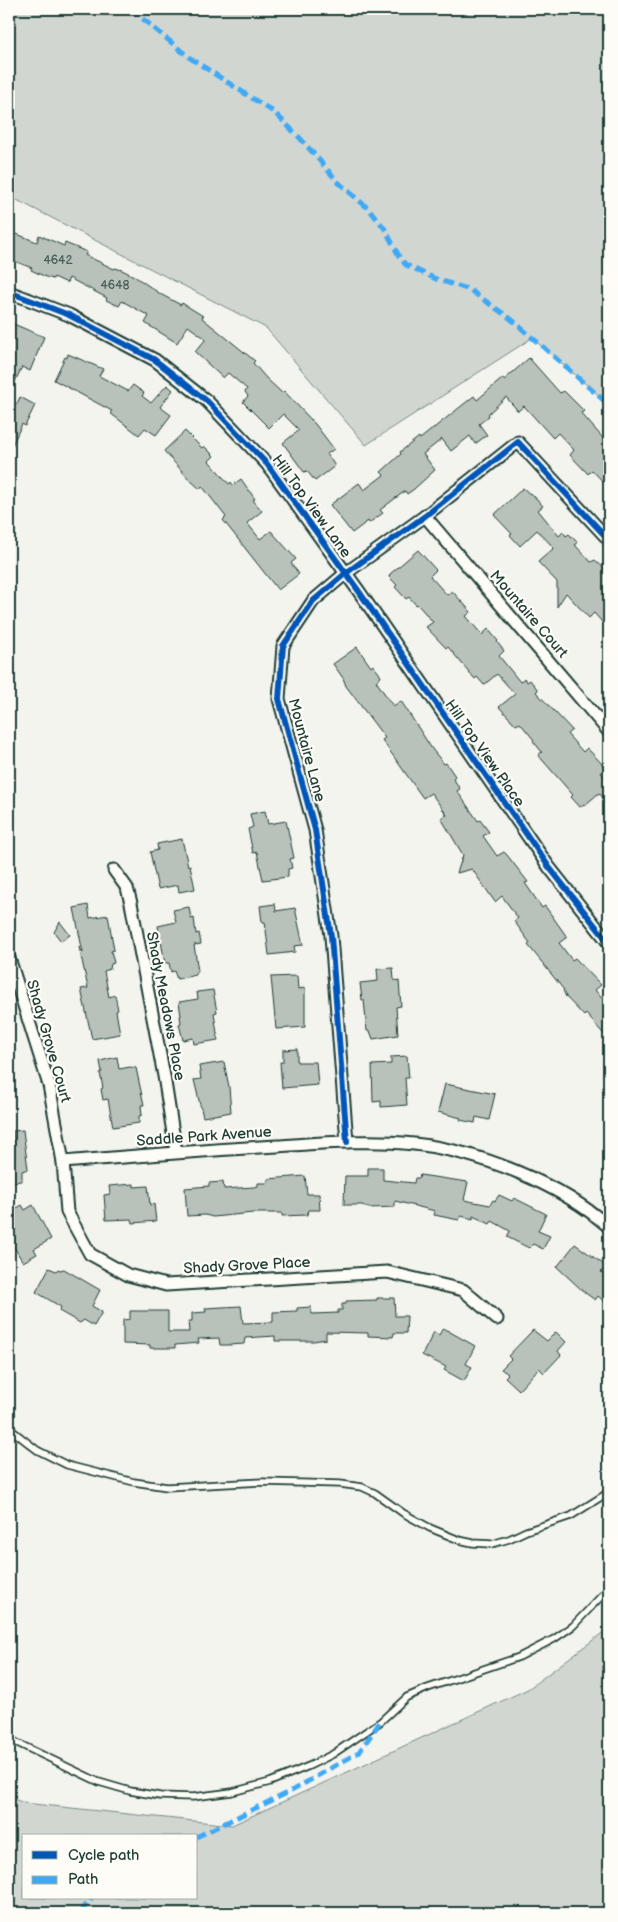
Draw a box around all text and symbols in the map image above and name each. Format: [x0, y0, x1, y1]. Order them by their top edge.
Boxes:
house number: 4642 [43, 253, 73, 268]
house number: 4648 [101, 278, 129, 293]
street label: Hill Top View Lane [268, 451, 355, 562]
street label: Mountaire Court [485, 567, 572, 662]
street label: Mountaire Lane [284, 696, 329, 804]
street label: Hill Top View Place [440, 696, 529, 811]
street label: Shady Meadows Place [142, 930, 189, 1082]
street label: Shady Grove Court [22, 978, 75, 1105]
street label: Saddle Park Avenue [136, 1122, 272, 1151]
street label: Shady Grove Place [183, 1253, 311, 1278]
legend [22, 1834, 198, 1900]
text: Cycle path [68, 1846, 139, 1865]
text: Path [68, 1870, 98, 1889]

